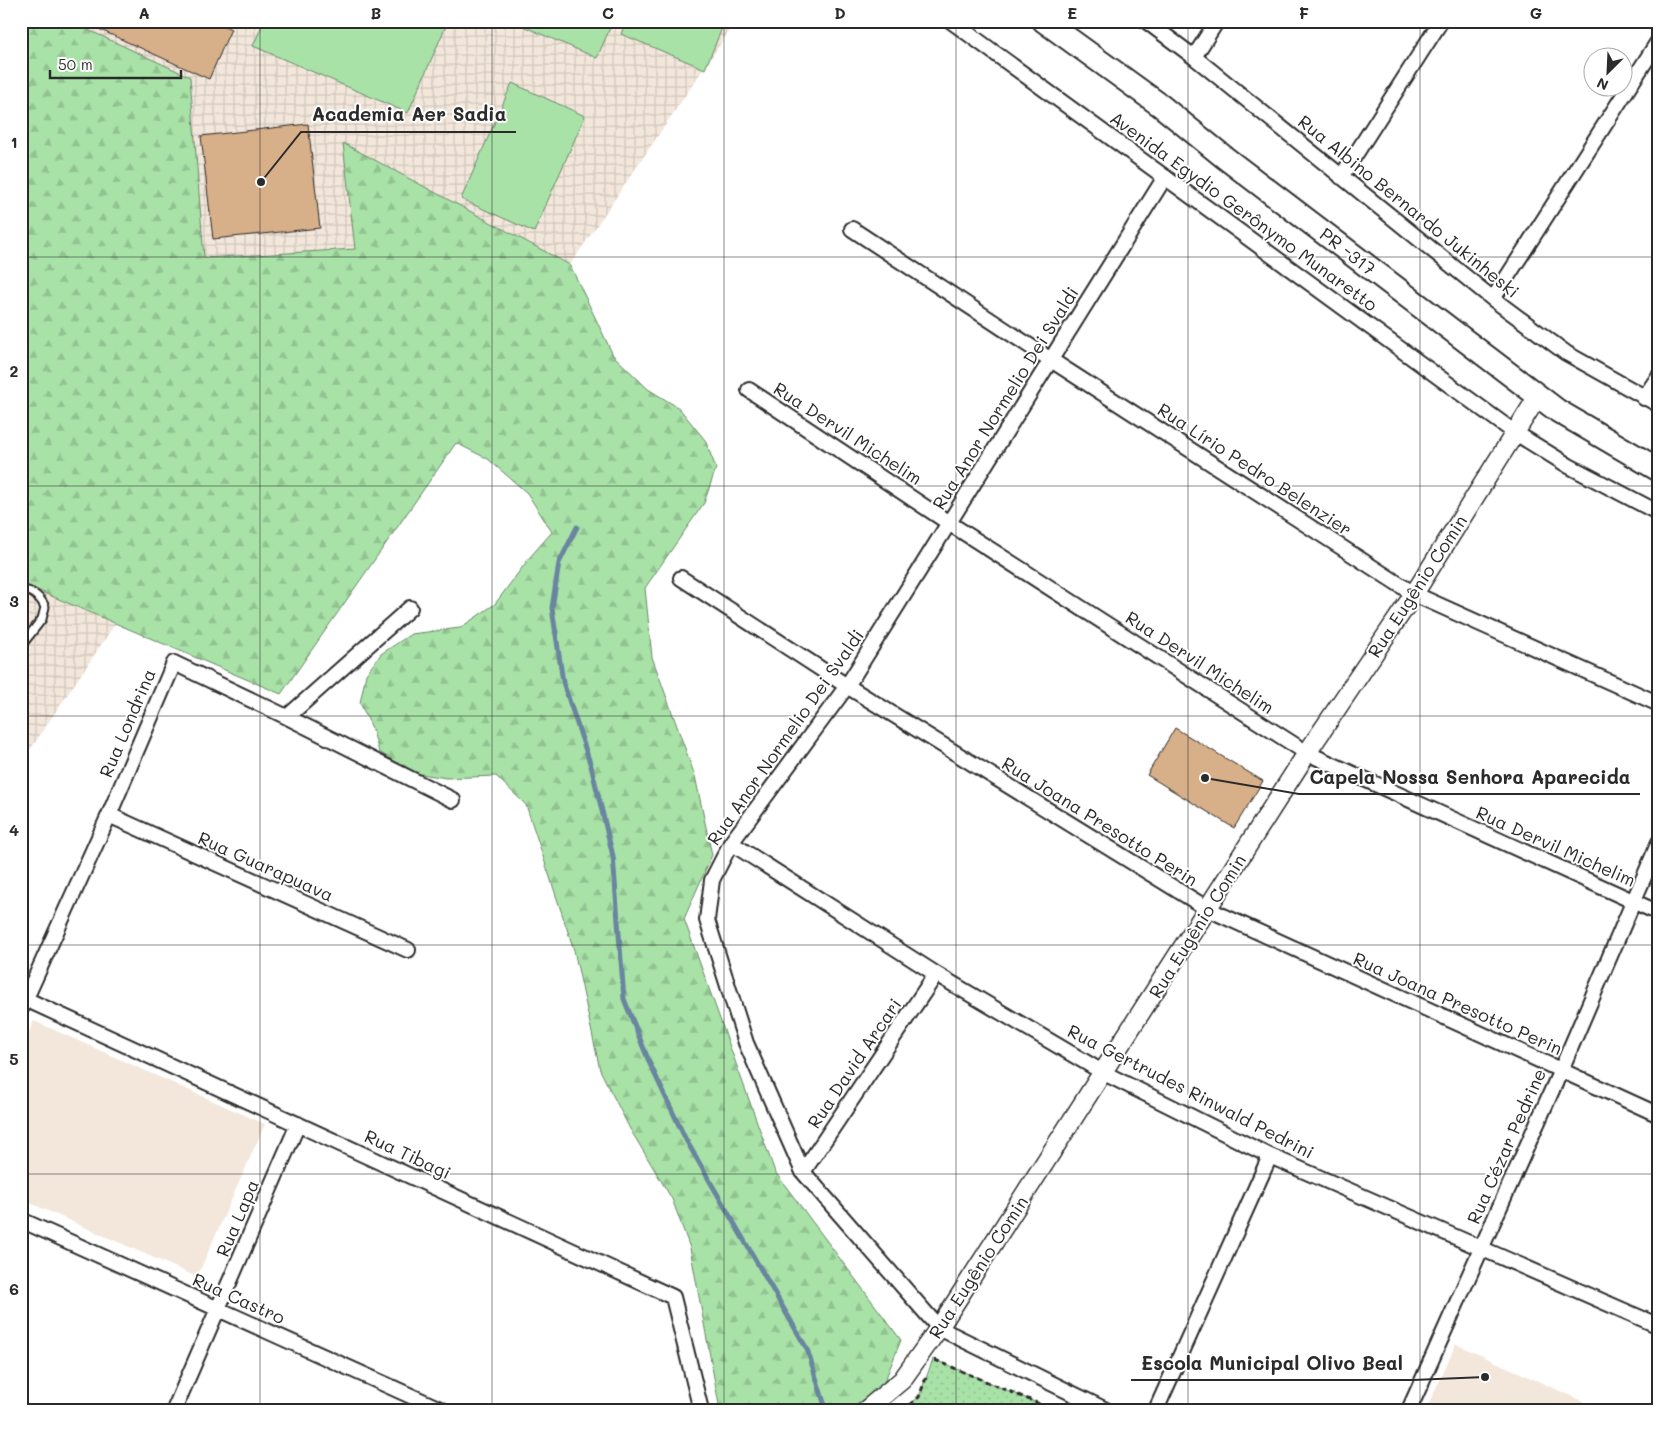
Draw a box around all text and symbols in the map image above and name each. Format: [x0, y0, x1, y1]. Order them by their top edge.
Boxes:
text: A [138, 2, 150, 23]
text: B [371, 2, 381, 23]
text: C [602, 2, 614, 23]
text: D [834, 2, 846, 23]
text: E [1067, 2, 1077, 23]
text: F [1299, 2, 1309, 23]
text: G [1530, 2, 1542, 23]
scale bar [50, 48, 181, 80]
north arrow [1582, 48, 1632, 98]
text: 50 m [58, 54, 93, 74]
text: N [1594, 73, 1611, 95]
callout: Academia Aer Sadia [301, 98, 516, 132]
text: Academia Aer Sadia [312, 101, 506, 126]
street label: Avenida Egydio Gerônymo Munaretto [1105, 106, 1383, 316]
street label: Rua Albino Bernardo Jukinheski [1293, 109, 1525, 303]
text: 1 [10, 131, 18, 152]
street label: PR -317 [1315, 222, 1381, 280]
street label: Rua Anor Normelio Dei Svaldi [926, 282, 1084, 514]
text: 2 [10, 360, 19, 381]
street label: Rua Dervil Michelim [769, 376, 927, 490]
street label: Rua Lírio Pedro Belenzier [1153, 397, 1357, 541]
street label: Rua Eugênio Comin [1362, 510, 1472, 662]
text: 3 [9, 590, 19, 611]
street label: Rua Dervil Michelim [1121, 605, 1279, 719]
street label: Rua Anor Normelio Dei Svaldi [701, 624, 869, 850]
street label: Rua Londrina [93, 665, 161, 781]
street label: Rua Joana Presotto Perin [998, 751, 1202, 891]
callout: Capela Nossa Senhora Aparecida [1299, 760, 1640, 794]
text: Capela Nossa Senhora Aparecida [1310, 764, 1631, 789]
street label: Rua Dervil Michelim [1472, 800, 1640, 892]
text: 4 [9, 819, 19, 840]
street label: Rua Guarapuava [194, 825, 338, 907]
street label: Rua Eugênio Comin [1143, 850, 1251, 1002]
street label: Rua Joana Presotto Perin [1350, 946, 1566, 1060]
street label: Rua David Arcari [802, 993, 906, 1133]
street label: Rua Gertrudes Rinwald Pedrini [1064, 1018, 1318, 1164]
text: 5 [9, 1048, 19, 1069]
street label: Rua Cézar Pedrine [1461, 1065, 1551, 1227]
street label: Rua Tibagi [361, 1124, 455, 1184]
street label: Rua Lapa [210, 1176, 264, 1260]
street label: Rua Eugênio Comin [923, 1191, 1033, 1343]
street label: Rua Castro [189, 1267, 289, 1329]
text: 6 [9, 1278, 19, 1299]
callout: Escola Municipal Olivo Beal [1131, 1346, 1413, 1380]
text: Escola Municipal Olivo Beal [1141, 1350, 1403, 1375]

